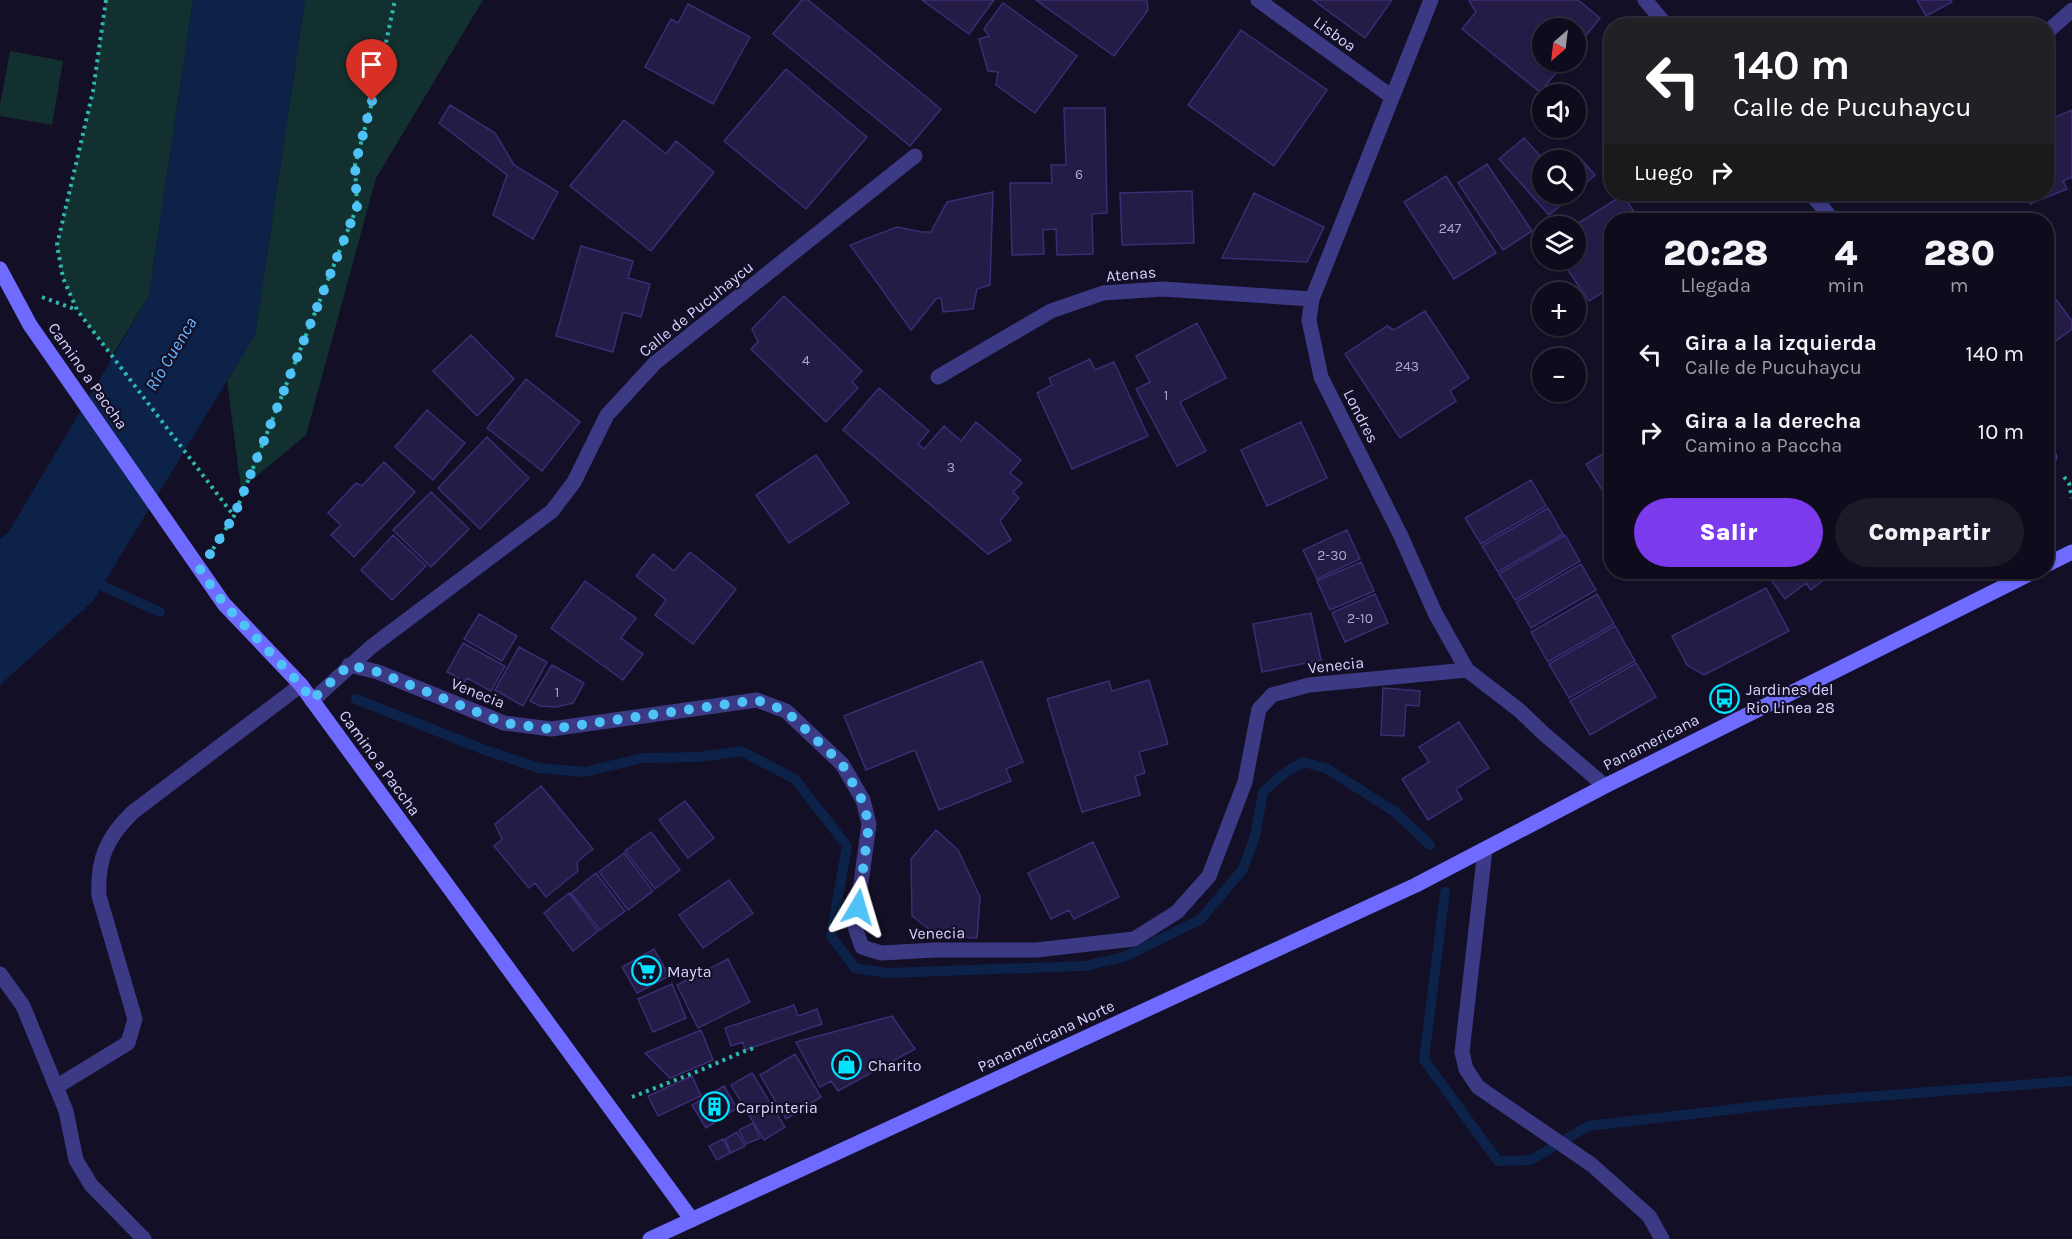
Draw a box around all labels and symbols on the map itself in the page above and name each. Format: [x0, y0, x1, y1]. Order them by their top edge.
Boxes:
street label: Lisboa [1310, 12, 1360, 56]
north arrow [1532, 18, 1586, 72]
pin [346, 39, 397, 101]
house number: 6 [1075, 166, 1083, 183]
house number: 247 [1439, 220, 1462, 237]
street label: Calle de Pucuhaycu [635, 257, 757, 361]
street label: Atenas [1105, 262, 1157, 286]
water label: Río Cuenca [140, 313, 202, 395]
street label: Camino a Paccha [44, 319, 132, 433]
house number: 4 [802, 352, 810, 369]
house number: 243 [1395, 358, 1419, 375]
street label: Londres [1339, 386, 1383, 446]
house number: 1 [1164, 387, 1168, 404]
house number: 3 [947, 459, 955, 476]
house number: 2-30 [1317, 547, 1347, 564]
house number: 2-10 [1347, 610, 1373, 627]
street label: Venecia [1307, 653, 1365, 677]
street label: Venecia [448, 674, 508, 712]
place label: Jardines del Rio Linea 28 [1746, 680, 1835, 717]
bus stop icon: Jardines del Rio Linea 28 [1709, 682, 1741, 714]
house number: 1 [555, 684, 559, 701]
street label: Camino a Paccha [335, 707, 425, 819]
street label: Panamericana [1600, 710, 1702, 774]
position arrow [826, 875, 890, 939]
street label: Venecia [909, 923, 965, 943]
supermarket icon: Mayta [630, 955, 662, 987]
place label: Mayta [667, 962, 712, 981]
street label: Panamericana Norte [975, 996, 1117, 1076]
shop icon: Charito [831, 1049, 863, 1081]
place label: Charito [868, 1056, 922, 1075]
building icon: Carpinteria [699, 1091, 731, 1123]
place label: Carpinteria [736, 1098, 818, 1117]

